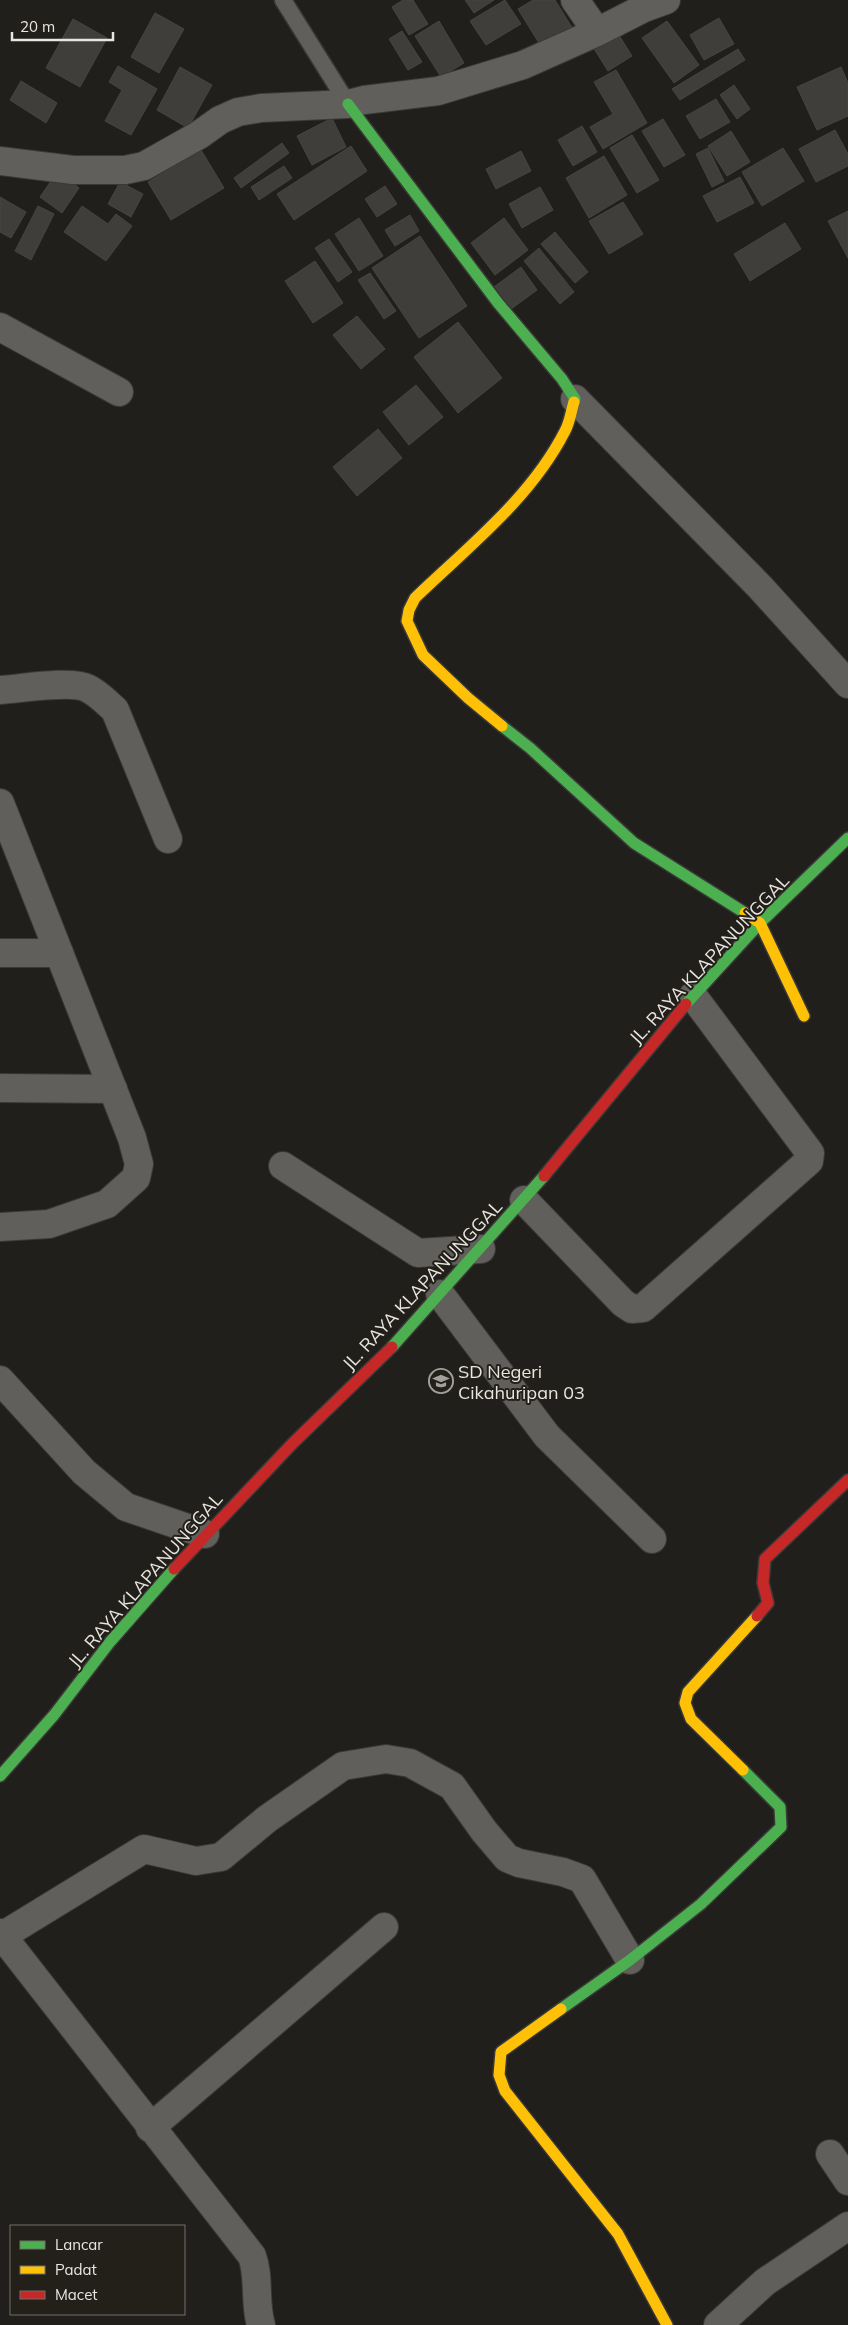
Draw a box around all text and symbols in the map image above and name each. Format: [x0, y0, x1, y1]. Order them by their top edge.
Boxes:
scale bar [12, 10, 114, 42]
text: 20 m [20, 17, 55, 36]
street label: JL. RAYA KLAPANUNGGAL [624, 869, 794, 1049]
street label: JL. RAYA KLAPANUNGGAL [337, 1195, 507, 1375]
place label: SD Negeri Cikahuripan 03 [458, 1360, 585, 1404]
school or university icon: SD Negeri Cikahuripan 03 [428, 1368, 454, 1394]
street label: JL. RAYA KLAPANUNGGAL [63, 1488, 227, 1672]
legend [10, 2225, 185, 2315]
text: Lancar [55, 2235, 103, 2254]
text: Padat [55, 2260, 97, 2279]
text: Macet [55, 2285, 98, 2304]

